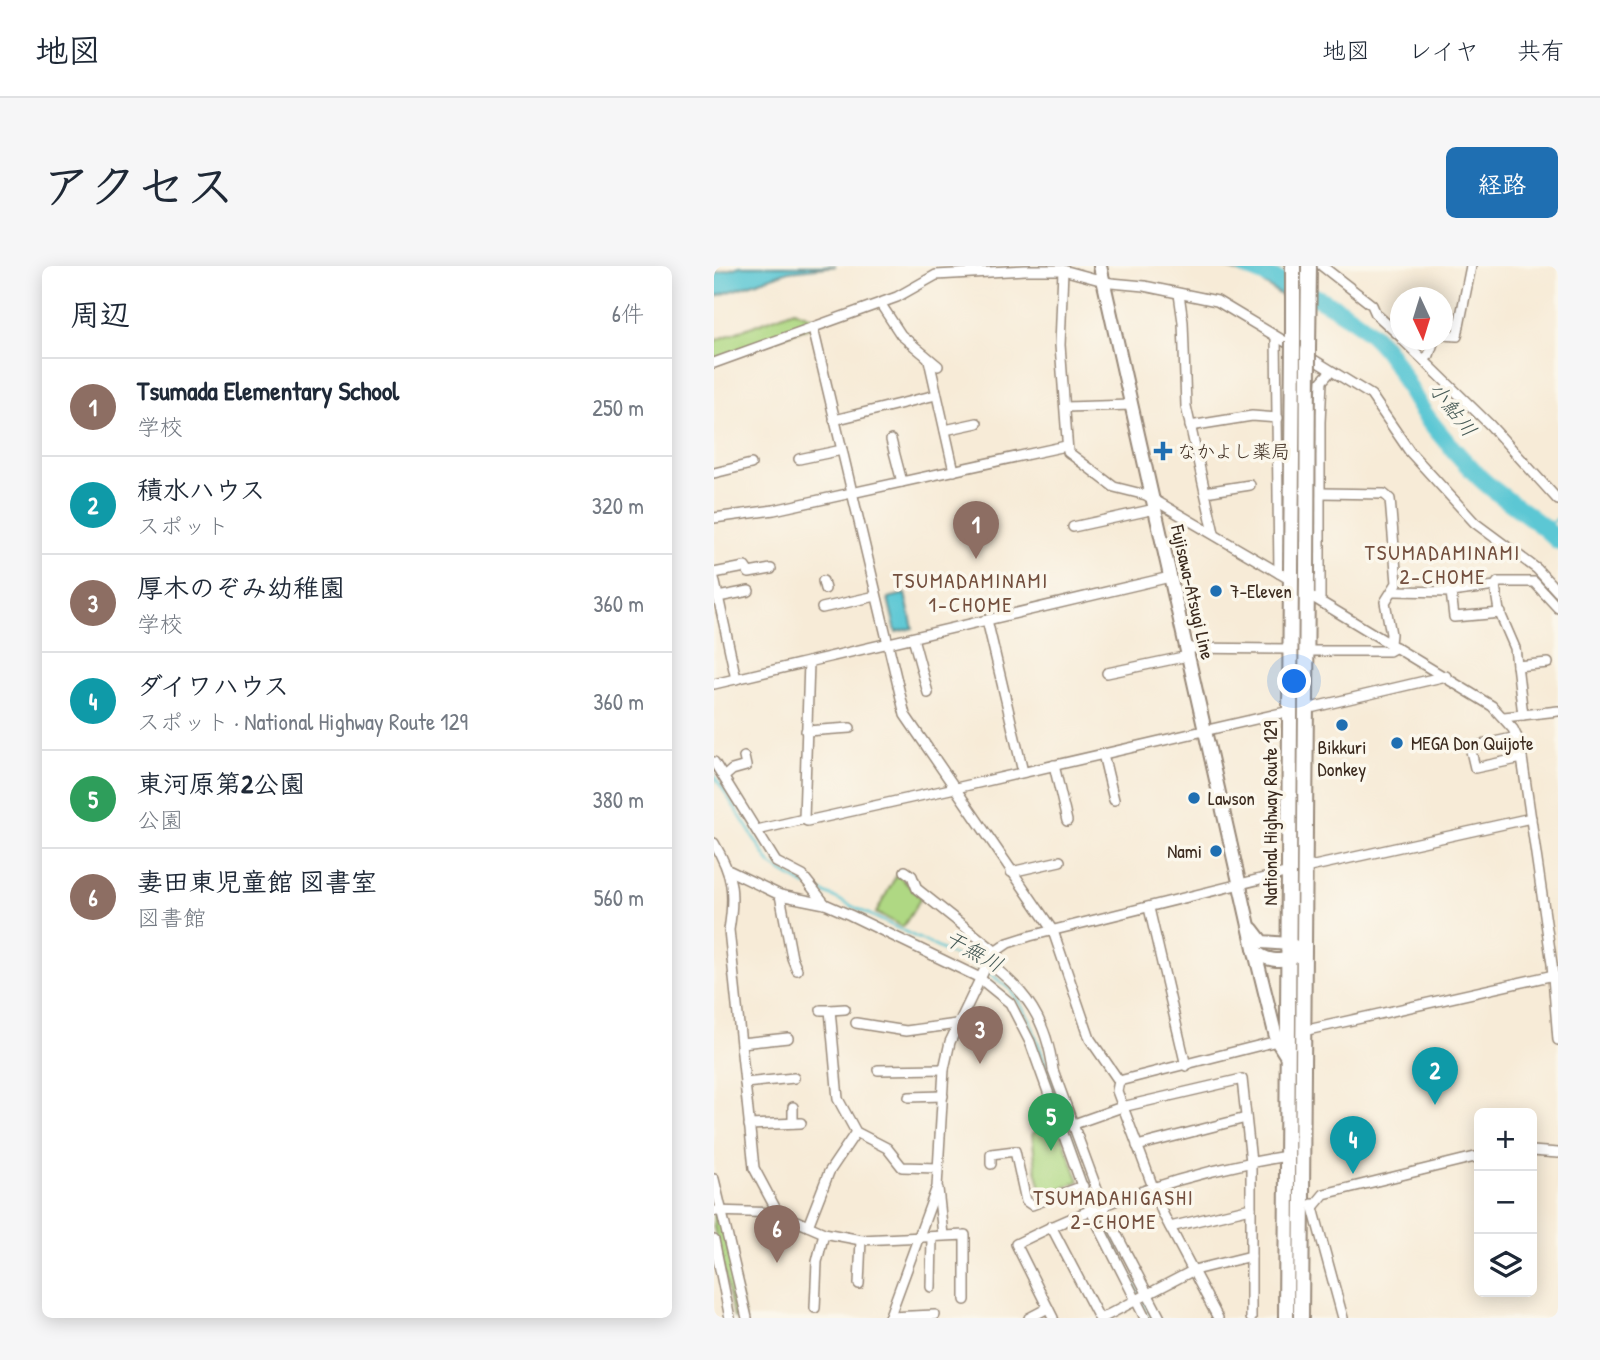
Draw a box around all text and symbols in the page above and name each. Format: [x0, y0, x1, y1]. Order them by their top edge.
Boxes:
text: 地図 [35, 28, 101, 72]
text: 地図 [1322, 34, 1370, 66]
text: レイヤ [1408, 34, 1479, 66]
text: 共有 [1517, 34, 1565, 66]
button: 経路 [1446, 147, 1558, 218]
text: アクセス [42, 152, 235, 218]
north arrow [1390, 287, 1453, 350]
text: 周辺 [70, 294, 130, 334]
text: 6件 [612, 298, 644, 329]
text: Tsumada Elementary School [137, 373, 399, 408]
water label: 小鮎川 [1422, 375, 1484, 443]
text: 1 [89, 392, 97, 423]
text: 250 m [592, 392, 644, 423]
text: 学校 [137, 411, 183, 442]
place label: なかよし薬局 [1177, 438, 1290, 464]
marker: なかよし薬局 [1155, 443, 1171, 459]
text: 積水ハウス [137, 472, 265, 507]
text: 2 [88, 490, 98, 521]
text: 320 m [592, 490, 644, 521]
pin: 1 [953, 501, 999, 559]
text: スポット [137, 510, 229, 541]
street label: Fujisawa-Atsugi Line [1165, 521, 1221, 662]
district label: TSUMADAMINAMI 2-CHOME [1365, 538, 1521, 591]
district label: TSUMADAMINAMI 1-CHOME [893, 566, 1049, 619]
text: 厚木のぞみ幼稚園 [137, 570, 345, 605]
place label: 7-Eleven [1230, 578, 1292, 604]
marker: 7-Eleven [1208, 583, 1224, 599]
text: 3 [88, 588, 98, 619]
text: 360 m [593, 588, 644, 619]
text: 学校 [137, 608, 183, 639]
your location [1277, 664, 1311, 698]
text: ダイワハウス [137, 668, 289, 703]
text: 4 [89, 686, 97, 717]
text: 360 m [593, 686, 644, 717]
text: スポット · National Highway Route 129 [137, 706, 468, 737]
marker: Bikkuri Donkey [1334, 717, 1350, 733]
street label: National Highway Route 129 [1257, 721, 1283, 905]
place label: MEGA Don Quijote [1411, 730, 1534, 756]
place label: Bikkuri Donkey [1318, 734, 1366, 782]
marker: MEGA Don Quijote [1389, 735, 1405, 751]
text: 東河原第2公園 [137, 766, 305, 801]
text: 5 [88, 784, 98, 815]
text: 380 m [593, 784, 644, 815]
place label: Lawson [1208, 785, 1255, 811]
marker: Lawson [1186, 790, 1202, 806]
text: 公園 [137, 804, 183, 835]
place label: Nami [1167, 838, 1202, 864]
marker: Nami [1208, 843, 1224, 859]
text: 妻田東児童館 図書室 [137, 864, 377, 899]
text: 6 [88, 882, 98, 913]
text: 560 m [594, 882, 644, 913]
text: 図書館 [137, 902, 206, 933]
water label: 干無川 [939, 923, 1009, 979]
pin: 3 [957, 1006, 1003, 1064]
pin: 2 [1412, 1047, 1458, 1105]
pin: 5 [1028, 1093, 1074, 1151]
map controls [1474, 1108, 1537, 1297]
button: + [1474, 1108, 1537, 1171]
pin: 4 [1330, 1116, 1376, 1174]
button: − [1474, 1171, 1537, 1234]
district label: TSUMADAHIGASHI 2-CHOME [1033, 1183, 1195, 1236]
pin: 6 [754, 1205, 800, 1263]
button: layers [1474, 1234, 1537, 1297]

